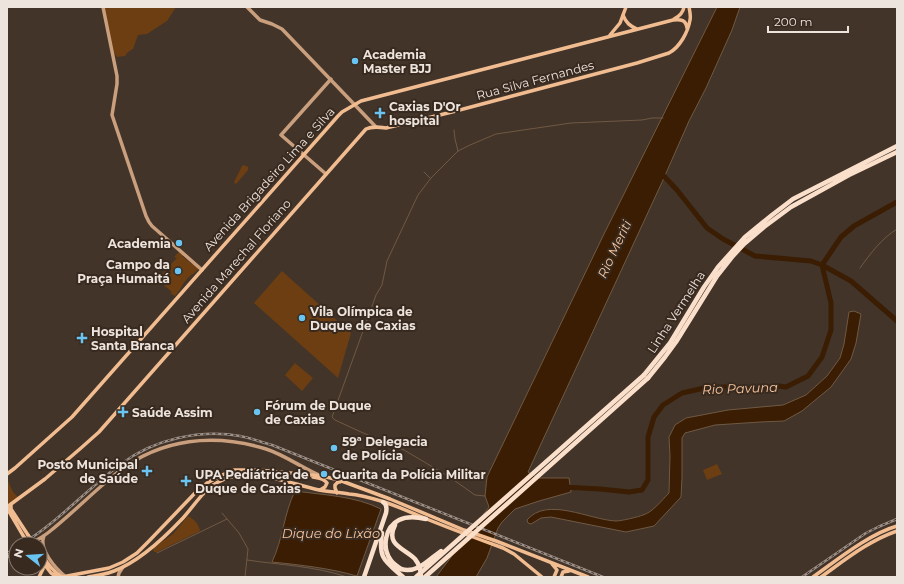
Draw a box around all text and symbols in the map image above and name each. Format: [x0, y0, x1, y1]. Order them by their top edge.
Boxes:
scale bar [768, 8, 848, 34]
text: 200 m [774, 14, 813, 29]
place label: Academia Master BJJ [362, 47, 432, 76]
marker: Academia Master BJJ [350, 56, 360, 66]
street label: Rua Silva Fernandes [475, 57, 596, 103]
place label: Caxias D'Or hospital [389, 99, 461, 128]
street label: Avenida Brigadeiro Lima e Silva [200, 104, 338, 254]
marker: Caxias D'Or hospital [374, 107, 386, 119]
street label: Avenida Marechal Floriano [178, 196, 294, 326]
water label: Rio Meriti [594, 217, 635, 281]
place label: Academia [107, 236, 171, 251]
marker: Academia [174, 238, 184, 248]
place label: Campo da Praça Humaitá [77, 257, 170, 286]
marker: Campo da Praça Humaitá [173, 266, 183, 276]
street label: Linha Vermelha [644, 268, 708, 356]
place label: Vila Olímpica de Duque de Caxias [309, 304, 416, 333]
marker: Vila Olímpica de Duque de Caxias [297, 313, 307, 323]
place label: Hospital Santa Branca [91, 324, 174, 353]
marker: Hospital Santa Branca [76, 332, 88, 344]
water label: Rio Pavuna [702, 379, 778, 397]
place label: Fórum de Duque de Caxias [265, 398, 372, 427]
place label: Saúde Assim [132, 405, 213, 420]
marker: Saúde Assim [117, 406, 129, 418]
marker: Fórum de Duque de Caxias [252, 407, 262, 417]
place label: 59ª Delegacia de Polícia [342, 434, 428, 463]
marker: 59ª Delegacia de Polícia [329, 443, 339, 453]
place label: Posto Municipal de Saúde [37, 457, 138, 486]
marker: Posto Municipal de Saúde [141, 465, 153, 477]
place label: UPA Pediátrica de Duque de Caxias [195, 467, 309, 496]
place label: Guarita da Polícia Militar [332, 467, 486, 482]
marker: Guarita da Polícia Militar [319, 469, 329, 479]
marker: UPA Pediátrica de Duque de Caxias [180, 475, 192, 487]
water label: Dique do Lixão [282, 525, 380, 541]
north arrow [8, 536, 48, 576]
text: N [10, 547, 26, 559]

